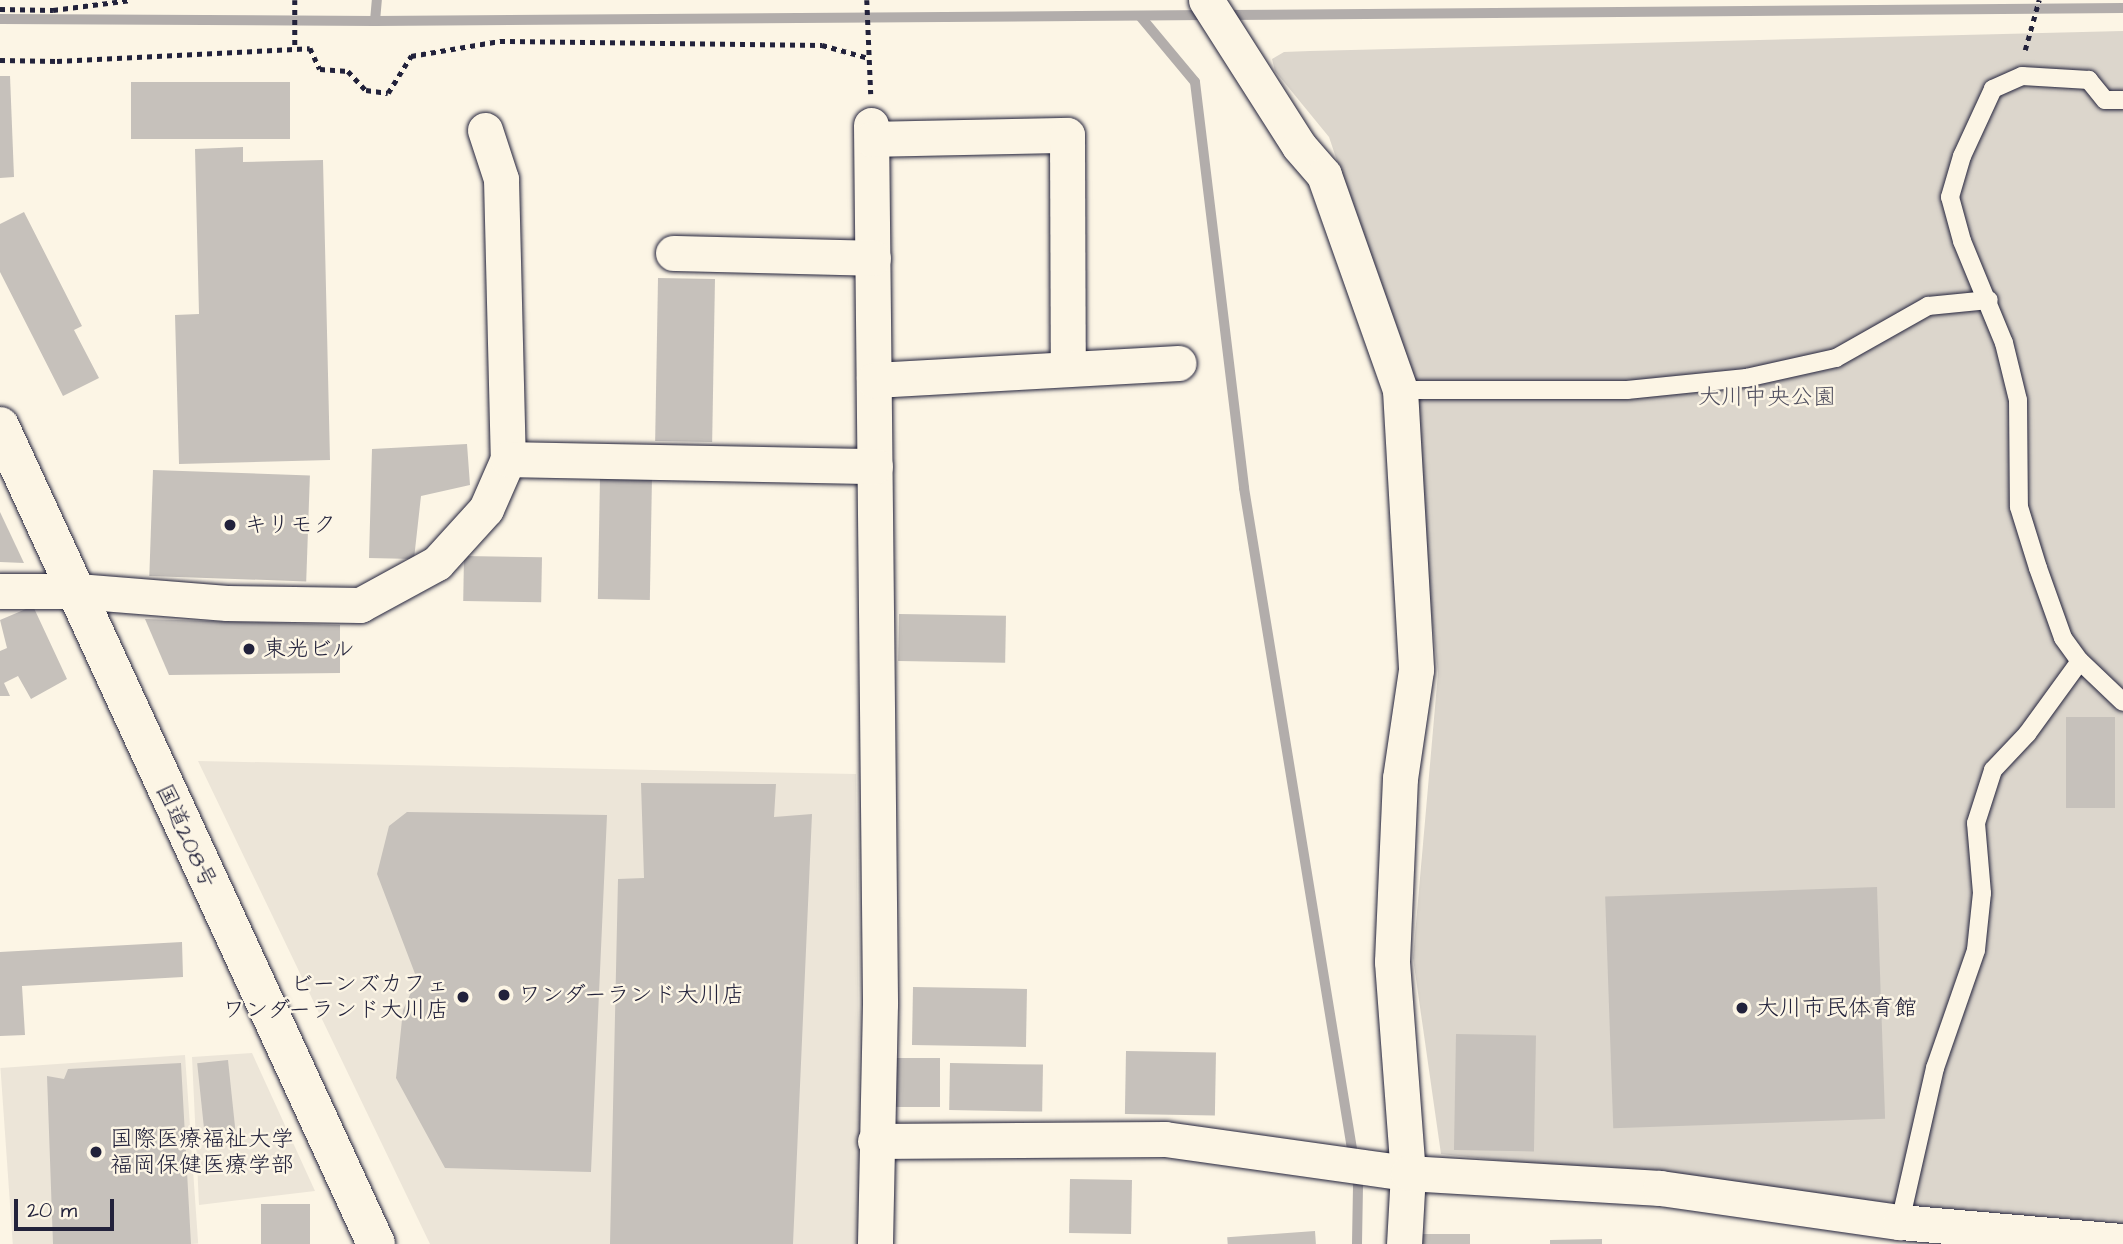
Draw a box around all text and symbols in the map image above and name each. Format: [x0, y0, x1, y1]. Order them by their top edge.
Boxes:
park label: 大川中央公園 [1698, 383, 1836, 411]
place label: キリモク [244, 511, 336, 539]
marker: キリモク [222, 517, 238, 533]
place label: 東光ビル [263, 635, 355, 663]
marker: 東光ビル [241, 641, 257, 657]
street label: 国道208号 [150, 780, 222, 892]
place label: ビーンズカフェ ワンダーランド大川店 [221, 970, 449, 1024]
place label: ワンダーランド大川店 [518, 981, 746, 1009]
marker: ワンダーランド大川店 [496, 987, 512, 1003]
marker: ビーンズカフェ ワンダーランド大川店 [455, 989, 471, 1005]
place label: 大川市民体育館 [1756, 994, 1917, 1022]
marker: 大川市民体育館 [1734, 1000, 1750, 1016]
place label: 国際医療福祉大学 福岡保健医療学部 [110, 1125, 294, 1179]
marker: 国際医療福祉大学 福岡保健医療学部 [88, 1144, 104, 1160]
scale bar [18, 1184, 117, 1228]
text: 20 m [27, 1196, 77, 1225]

